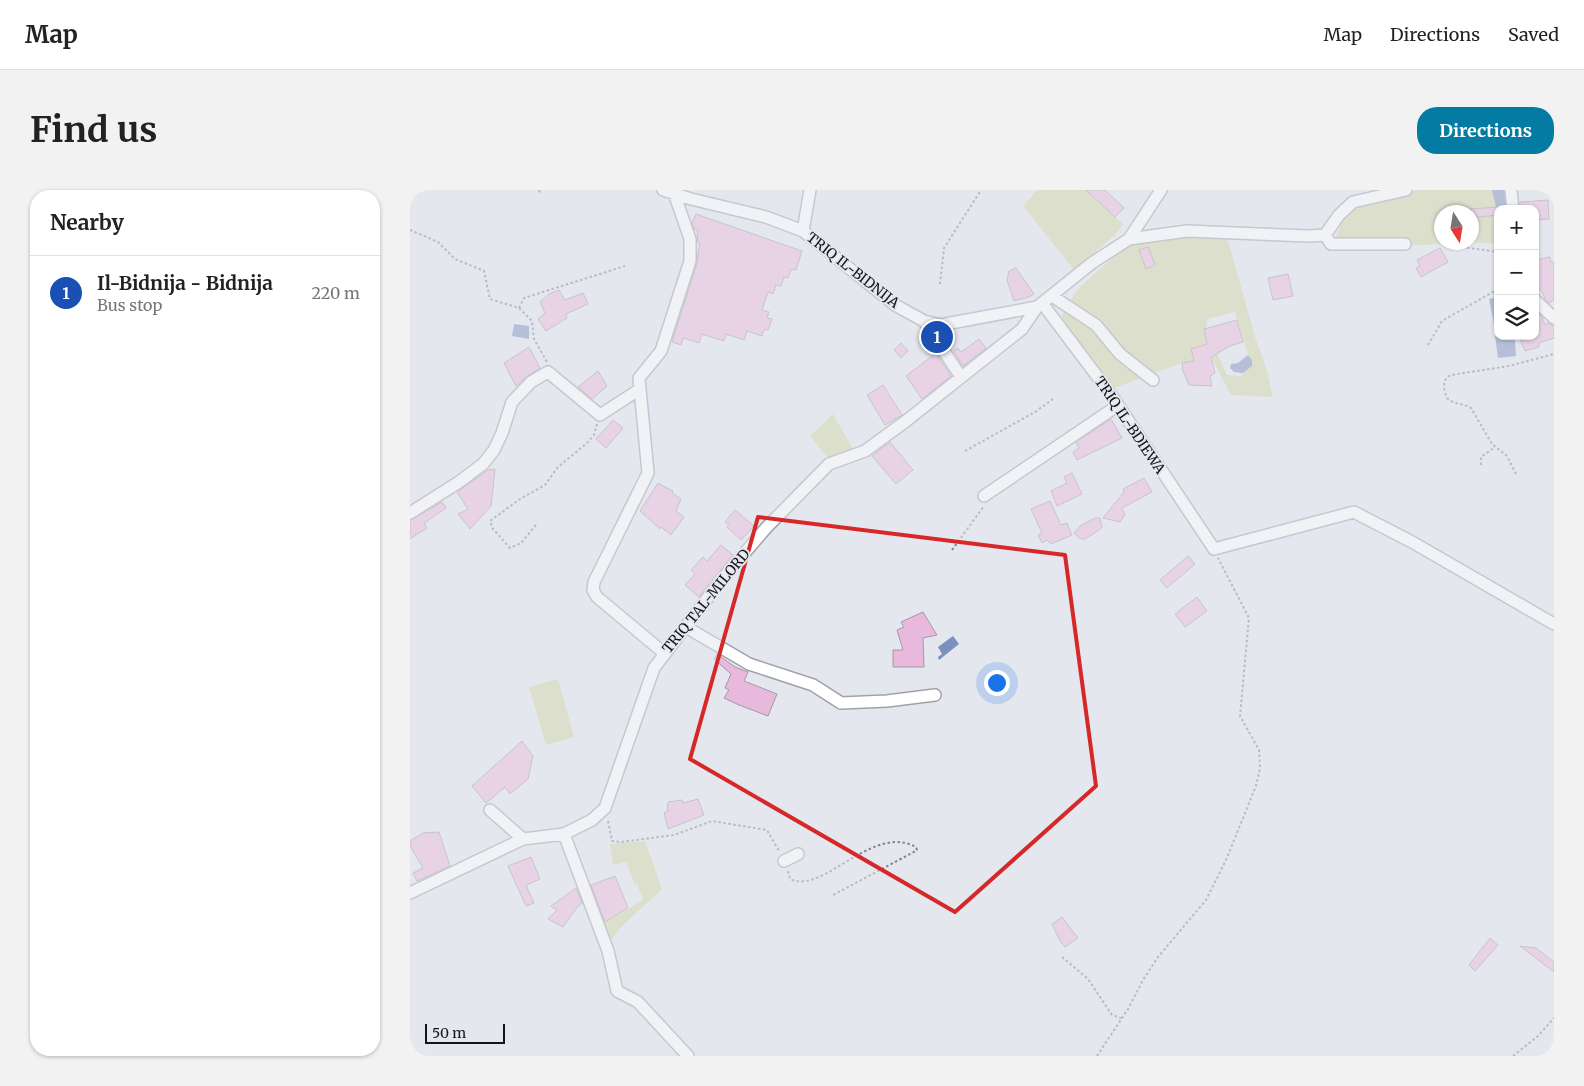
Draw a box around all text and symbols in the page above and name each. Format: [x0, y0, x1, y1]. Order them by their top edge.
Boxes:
text: Map [25, 19, 78, 50]
text: Map [1324, 23, 1362, 46]
text: Directions [1390, 23, 1480, 46]
text: Saved [1508, 23, 1559, 46]
button: Directions [1417, 107, 1554, 154]
text: Find us [30, 108, 157, 152]
north arrow [1434, 205, 1479, 250]
map controls [1494, 205, 1539, 340]
button: + [1494, 205, 1539, 250]
text: Nearby [50, 209, 124, 236]
street label: TRIQ IL-BIDNIJA [803, 228, 903, 312]
button: − [1494, 250, 1539, 295]
text: Il-Bidnija - Bidnija [97, 271, 273, 295]
text: 1 [62, 283, 70, 303]
text: 220 m [312, 283, 360, 303]
text: Bus stop [97, 295, 162, 315]
button: layers [1494, 295, 1539, 340]
pin: 1 [921, 318, 953, 356]
street label: TRIQ IL-BDIEWA [1091, 373, 1169, 477]
street label: TRIQ TAL-MILORD [658, 545, 754, 657]
your location [984, 670, 1010, 696]
scale bar [425, 1021, 505, 1044]
text: 50 m [432, 1024, 466, 1042]

